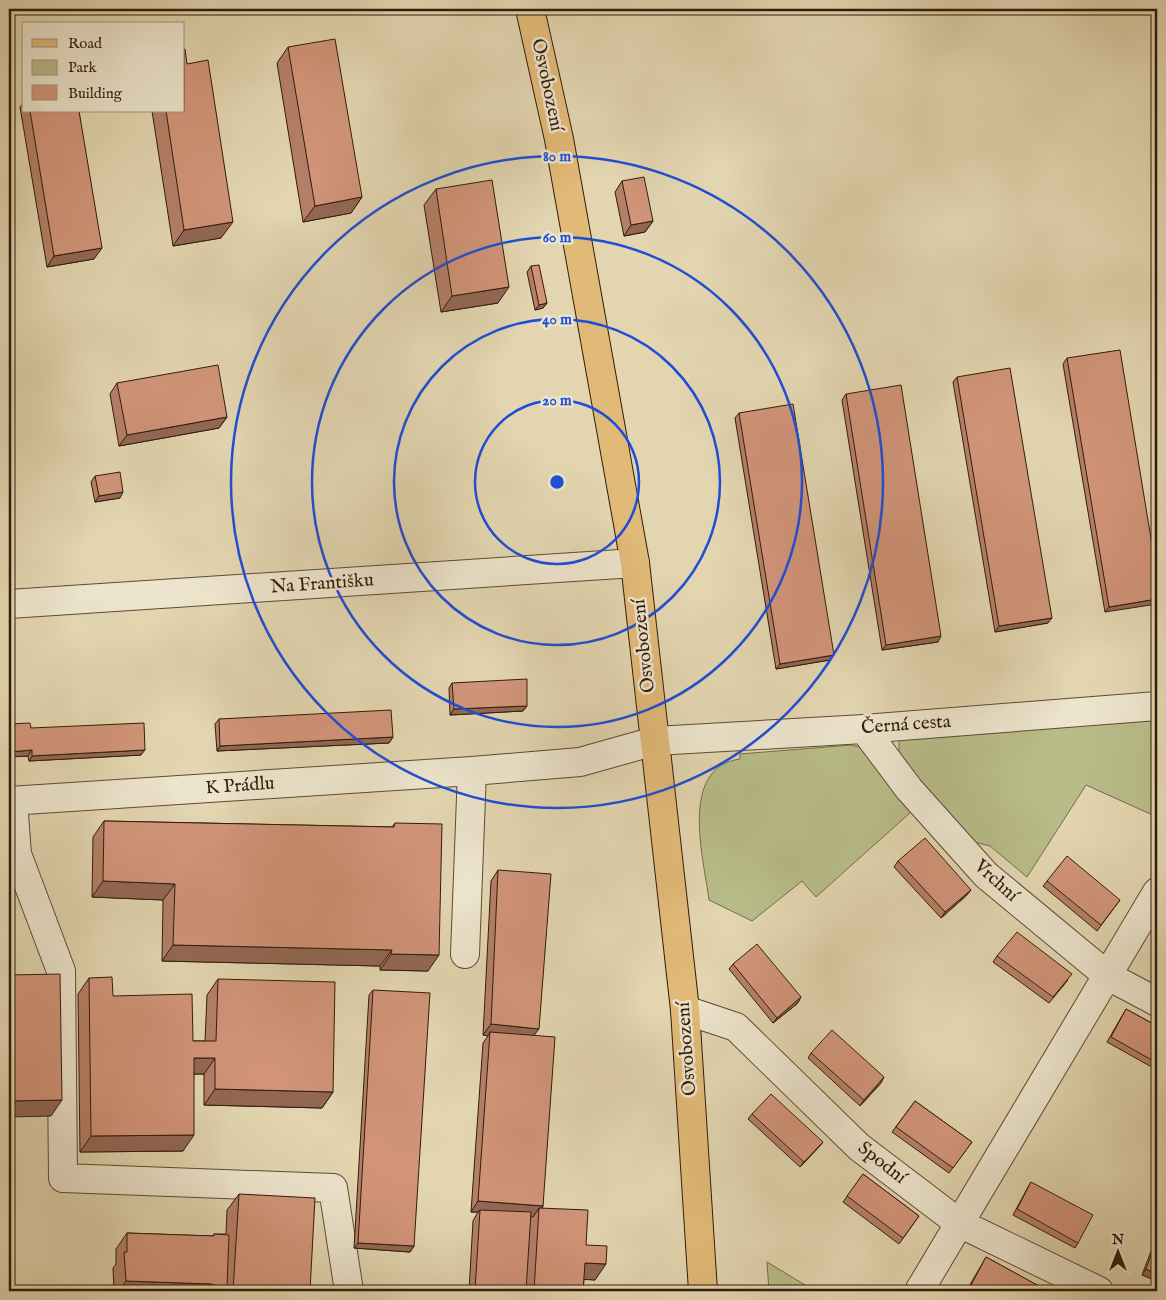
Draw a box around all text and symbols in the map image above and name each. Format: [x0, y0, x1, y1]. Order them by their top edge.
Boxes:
legend [22, 22, 185, 112]
text: Road [68, 34, 103, 53]
street label: Osvobození [525, 37, 569, 135]
text: Park [68, 58, 98, 77]
text: Building [68, 84, 123, 103]
text: 80 m [543, 147, 571, 166]
text: 60 m [543, 228, 572, 247]
text: 40 m [542, 310, 572, 329]
text: 20 m [542, 391, 572, 410]
centre of rings [548, 473, 566, 491]
street label: Na Františku [269, 568, 375, 600]
street label: Osvobození [627, 596, 661, 694]
street label: Černá cesta [860, 709, 953, 740]
street label: K Prádlu [205, 772, 275, 800]
street label: Vrchní [968, 854, 1025, 909]
street label: Osvobození [672, 999, 702, 1097]
street label: Spodní [853, 1136, 913, 1191]
north arrow [1094, 1228, 1144, 1278]
text: N [1111, 1231, 1124, 1249]

